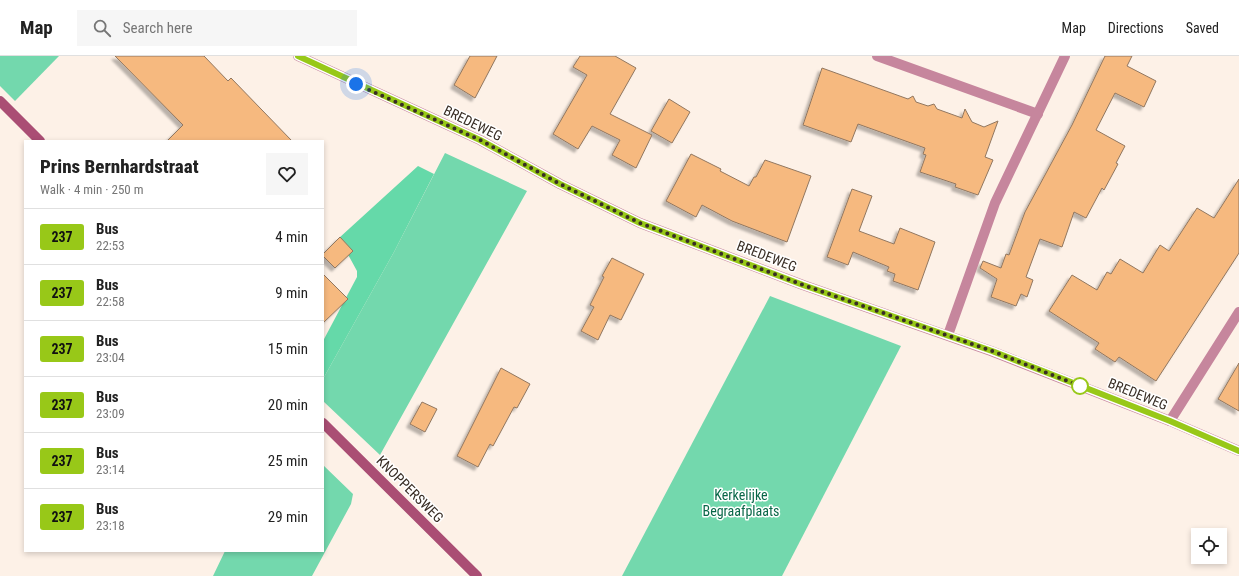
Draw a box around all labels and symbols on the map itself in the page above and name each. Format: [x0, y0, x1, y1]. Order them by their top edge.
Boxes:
your location [346, 74, 366, 94]
street label: BREDEWEG [441, 102, 505, 144]
street label: BREDEWEG [735, 237, 799, 275]
street label: BREDEWEG [1106, 375, 1170, 413]
unlabelled marker [1071, 377, 1089, 395]
street label: KNOPPERSWEG [373, 452, 447, 526]
park label: Kerkelijke Begraafplaats [703, 487, 780, 519]

